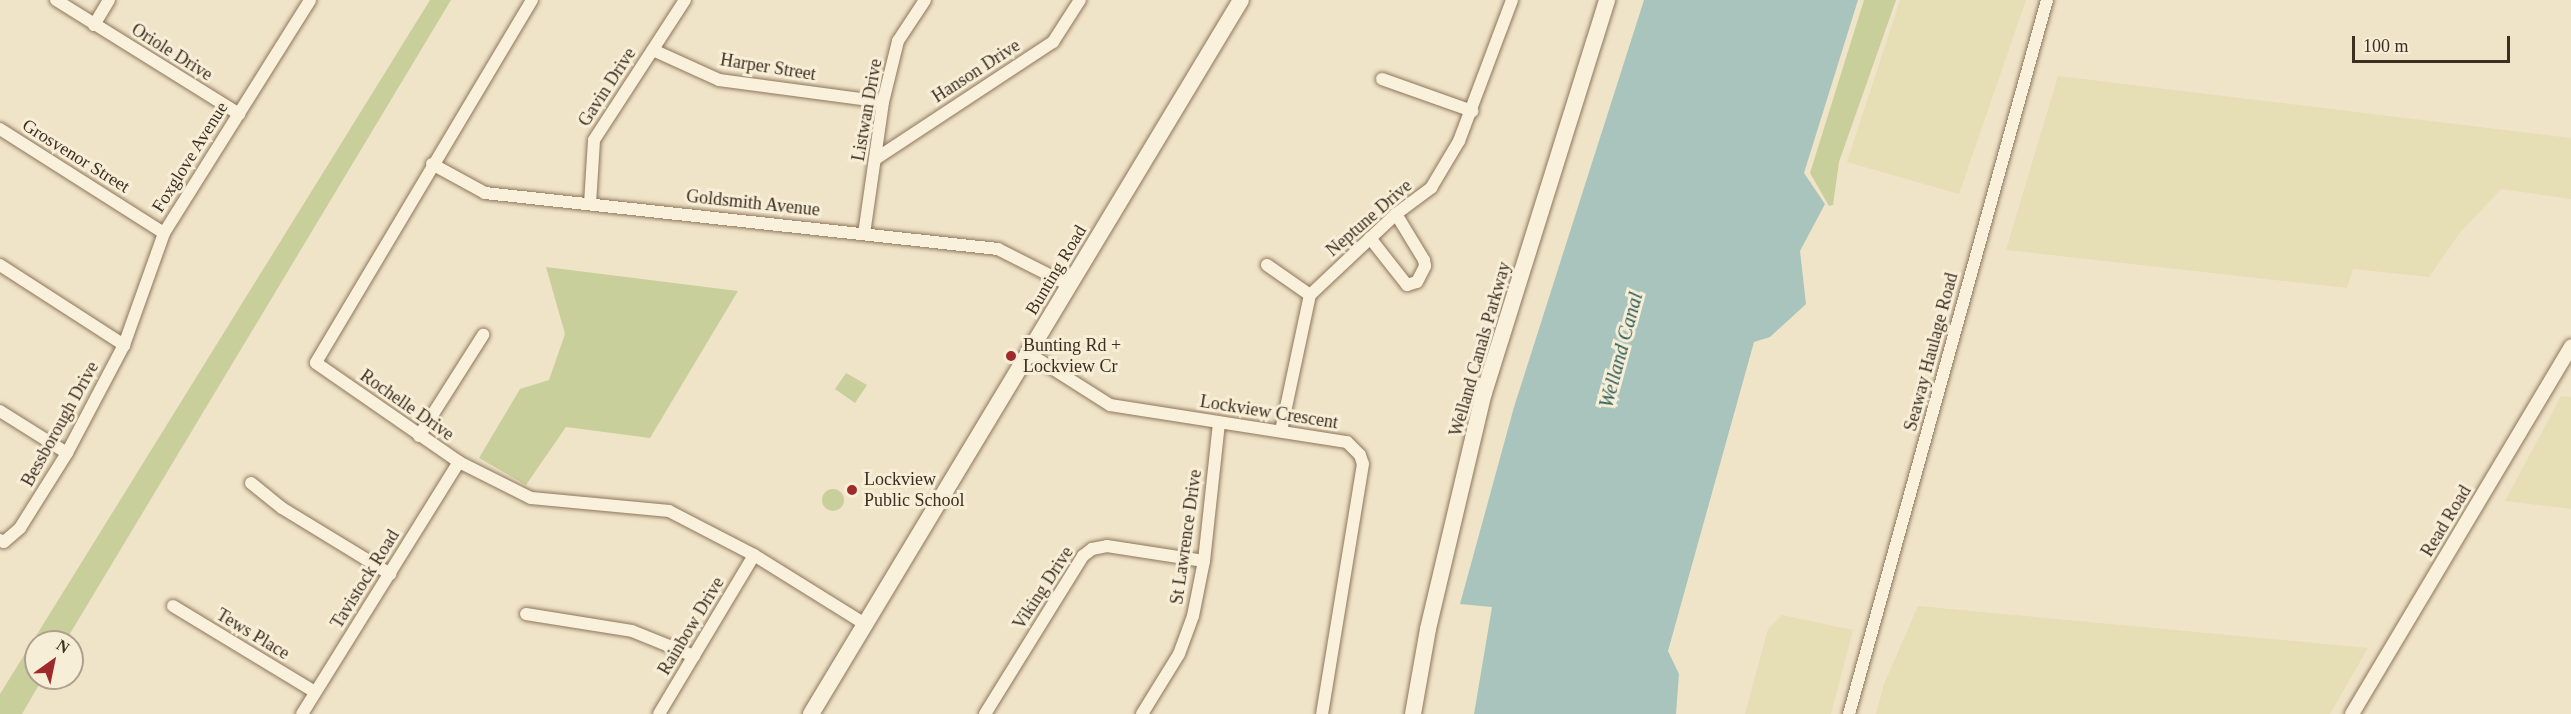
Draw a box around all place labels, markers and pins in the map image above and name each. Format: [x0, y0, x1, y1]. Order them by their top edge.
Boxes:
place label: Bunting Rd + Lockview Cr [1023, 335, 1121, 378]
marker: Bunting Rd + Lockview Cr [1004, 349, 1018, 363]
place label: Lockview Public School [864, 469, 965, 512]
marker: Lockview Public School [845, 483, 859, 497]

